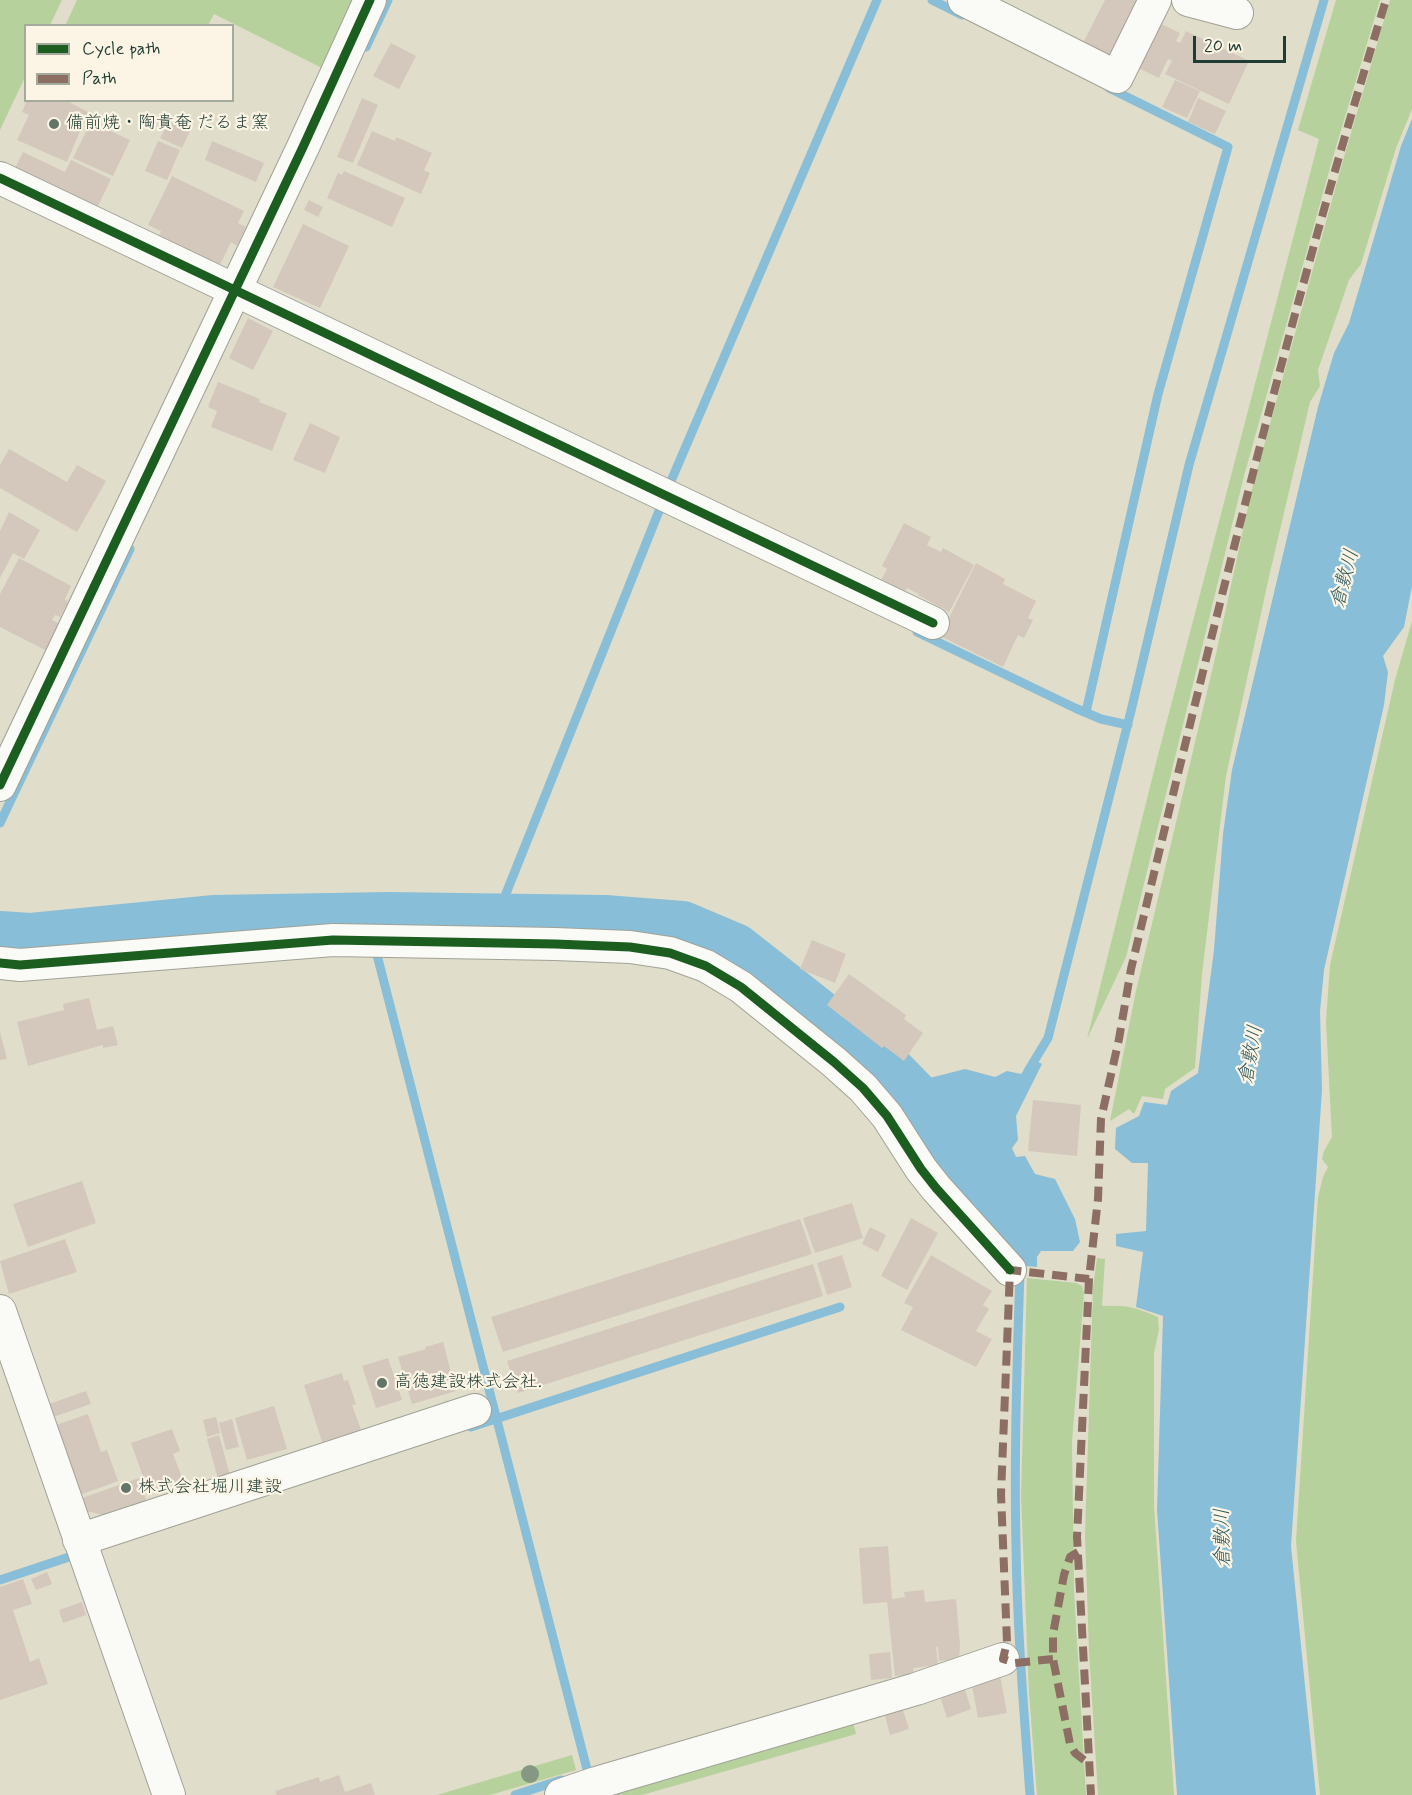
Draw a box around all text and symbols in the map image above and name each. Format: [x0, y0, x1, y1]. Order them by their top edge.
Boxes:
legend [24, 24, 234, 102]
scale bar [1196, 24, 1289, 62]
text: 20 m [1204, 34, 1242, 58]
text: Cycle path [82, 37, 160, 61]
text: Path [82, 67, 117, 91]
place label: 備前焼・陶貴奄 だるま窯 [66, 113, 269, 135]
marker: 備前焼・陶貴奄 だるま窯 [47, 117, 61, 131]
water label: 倉敷川 [1327, 547, 1365, 611]
water label: 倉敷川 [1235, 1023, 1269, 1087]
place label: 高徳建設株式会社. [394, 1372, 542, 1394]
marker: 高徳建設株式会社. [375, 1376, 389, 1390]
place label: 株式会社堀川建設 [138, 1477, 282, 1499]
marker: 株式会社堀川建設 [119, 1481, 133, 1495]
water label: 倉敷川 [1211, 1508, 1237, 1568]

